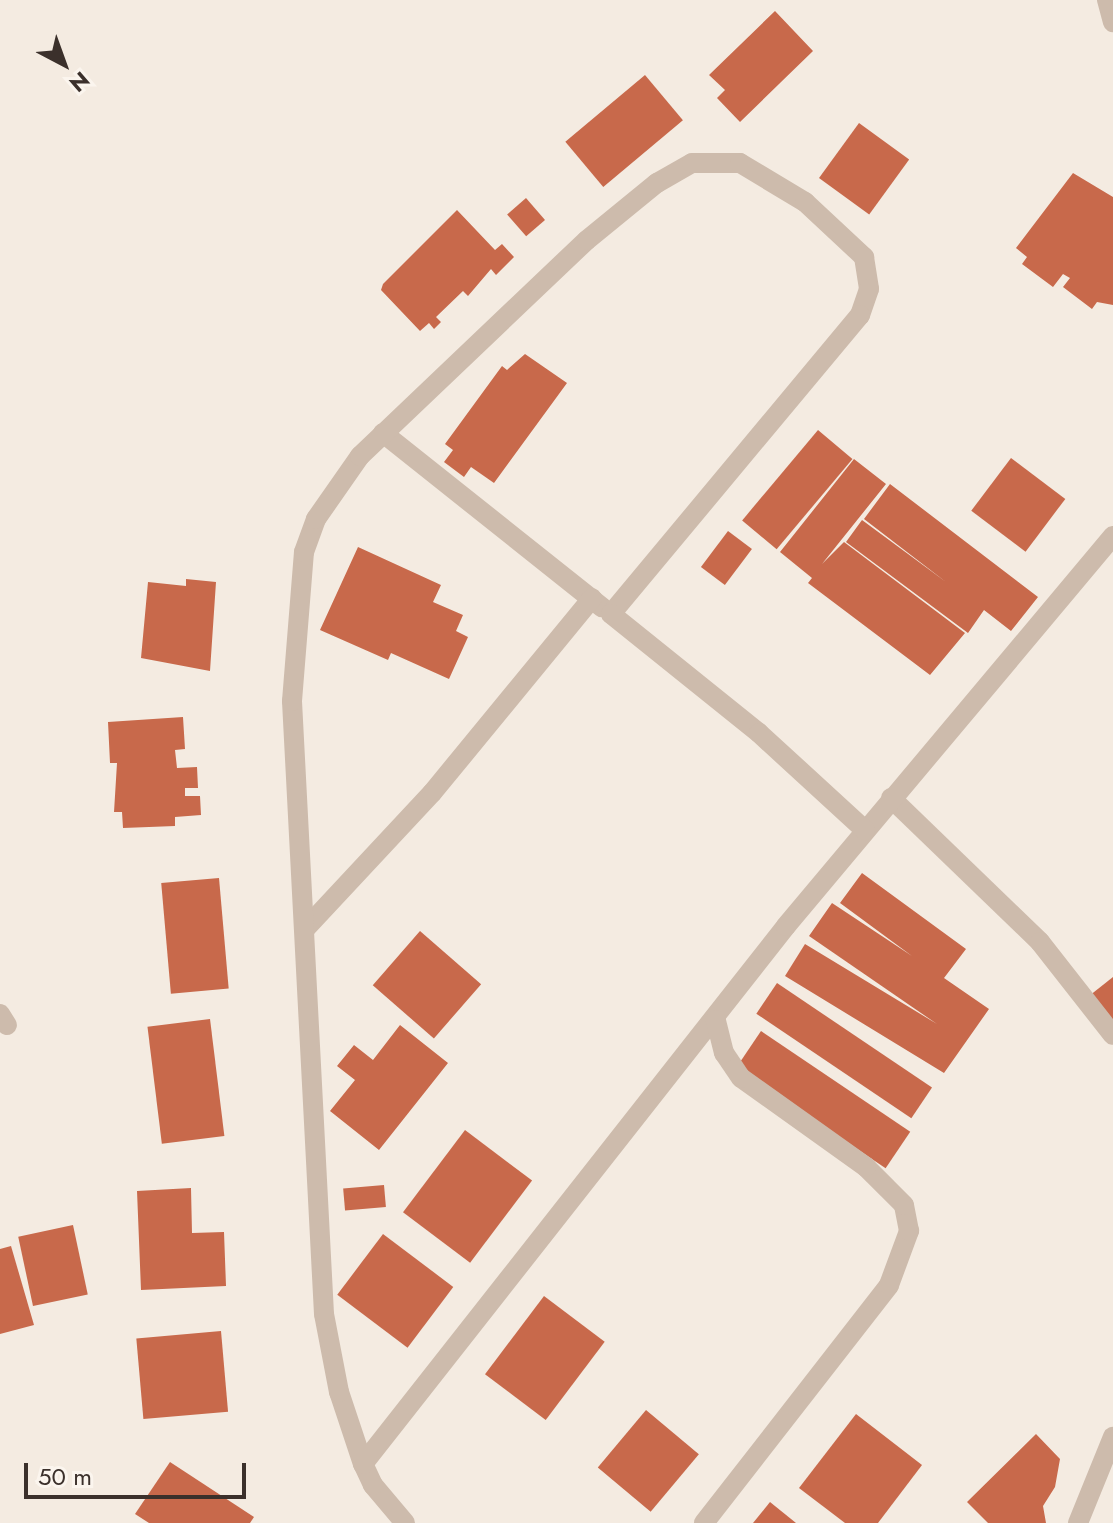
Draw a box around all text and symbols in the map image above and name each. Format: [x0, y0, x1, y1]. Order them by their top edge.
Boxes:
north arrow [24, 24, 104, 104]
text: N [63, 64, 97, 100]
scale bar [28, 1447, 250, 1497]
text: 50 m [38, 1459, 92, 1494]

